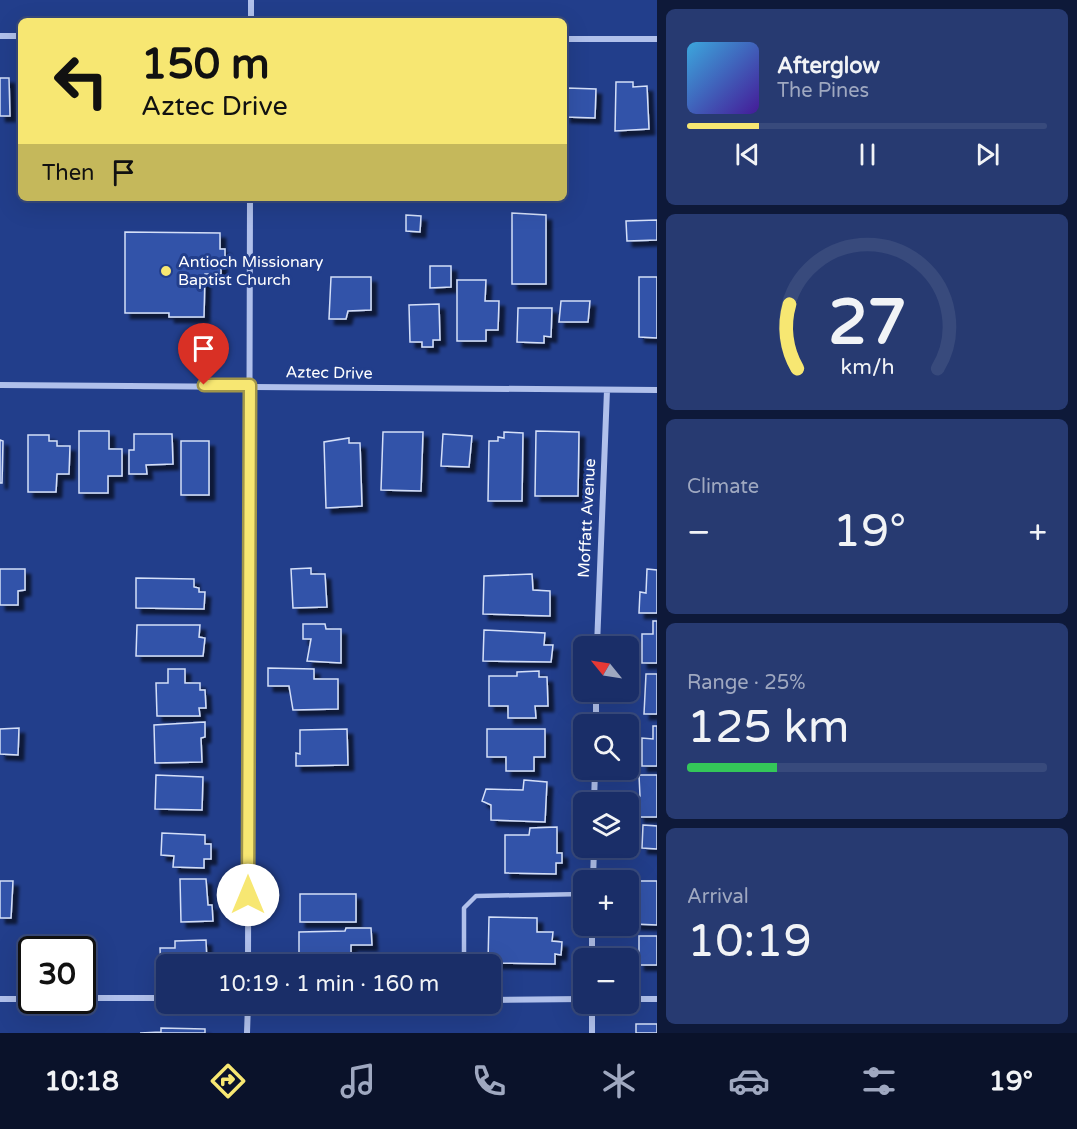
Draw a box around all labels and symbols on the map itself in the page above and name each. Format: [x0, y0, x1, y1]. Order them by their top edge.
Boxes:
place label: Antioch Missionary Baptist Church [178, 252, 324, 290]
marker: Antioch Missionary Baptist Church [159, 264, 173, 278]
pin [178, 323, 229, 385]
street label: Aztec Drive [285, 362, 373, 384]
street label: Moffatt Avenue [574, 458, 600, 578]
north arrow [573, 636, 639, 702]
position arrow [216, 863, 280, 927]
speed limit sign: 30 [18, 936, 96, 1014]

